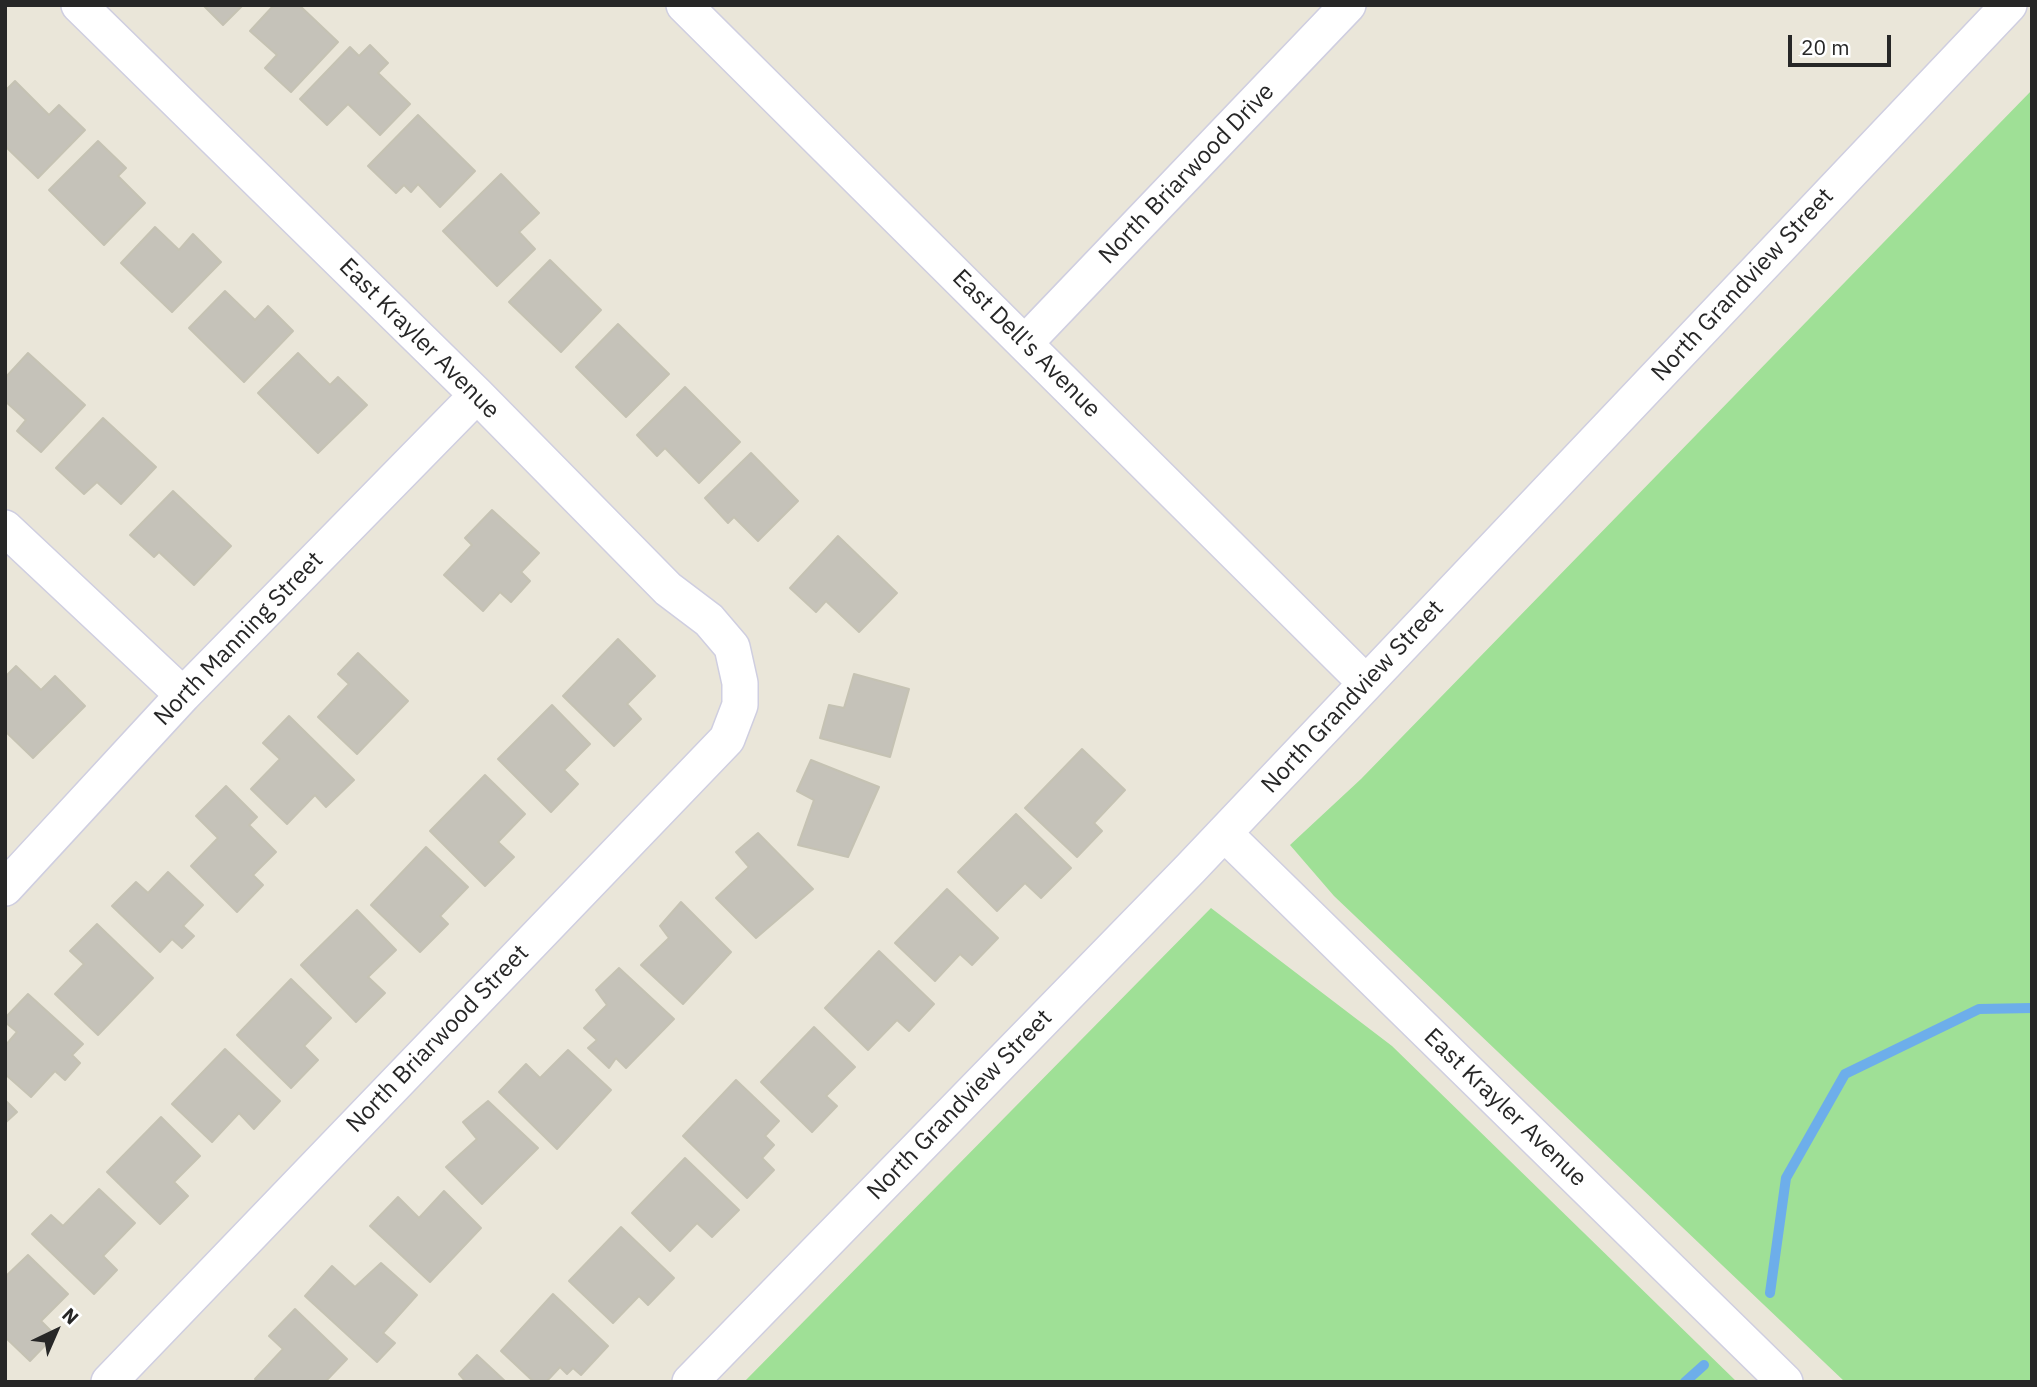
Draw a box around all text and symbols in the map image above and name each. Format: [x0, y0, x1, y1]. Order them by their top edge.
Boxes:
scale bar [1792, 21, 1895, 65]
text: 20 m [1801, 33, 1850, 61]
street label: North Briarwood Drive [1093, 78, 1281, 270]
street label: North Grandview Street [1646, 182, 1840, 388]
street label: East Krayler Avenue [333, 253, 505, 425]
street label: East Dell's Avenue [946, 264, 1106, 424]
street label: North Manning Street [149, 546, 329, 732]
street label: North Grandview Street [1256, 594, 1450, 800]
street label: North Briarwood Street [341, 939, 535, 1139]
street label: North Grandview Street [862, 1004, 1058, 1206]
street label: East Krayler Avenue [1418, 1023, 1592, 1193]
north arrow [21, 1296, 91, 1366]
text: N [57, 1302, 84, 1329]

